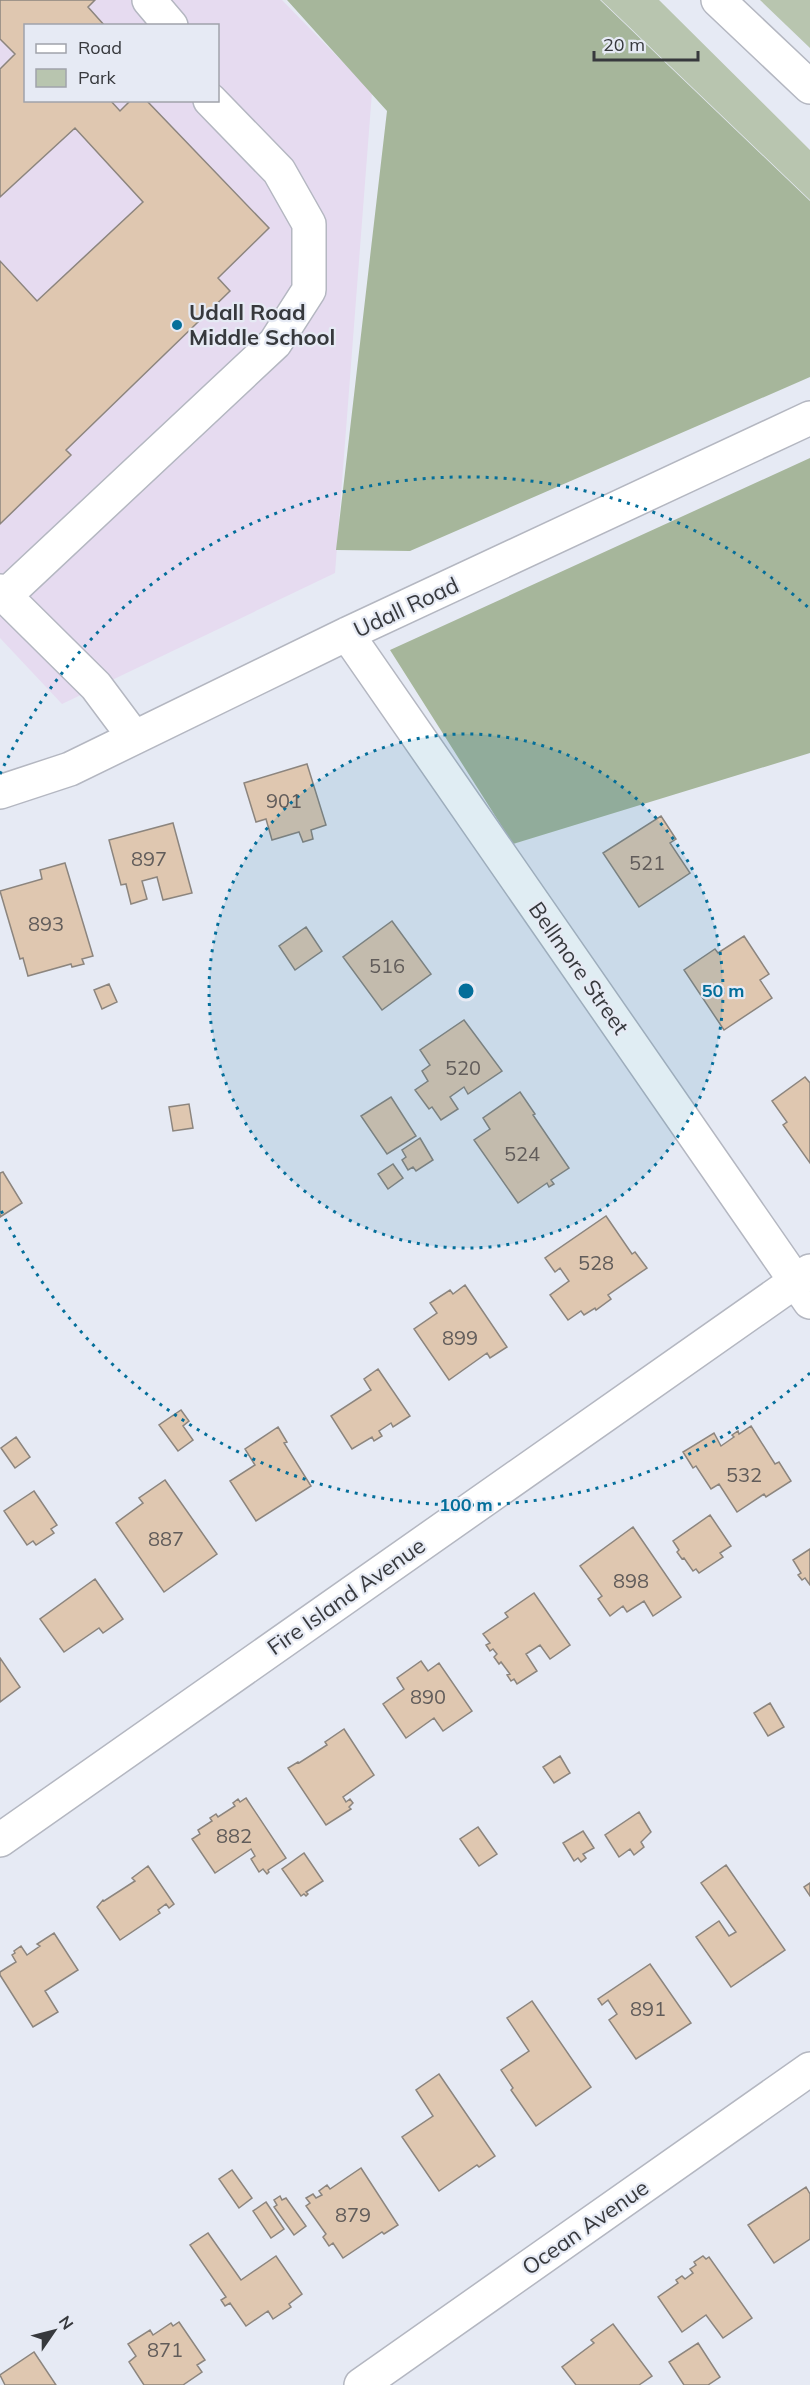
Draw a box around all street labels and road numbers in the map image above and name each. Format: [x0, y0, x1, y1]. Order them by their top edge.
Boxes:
street label: Udall Road [349, 571, 463, 643]
street label: Bellmore Street [523, 896, 635, 1040]
street label: Fire Island Avenue [262, 1531, 430, 1661]
street label: Ocean Avenue [516, 2173, 654, 2281]

